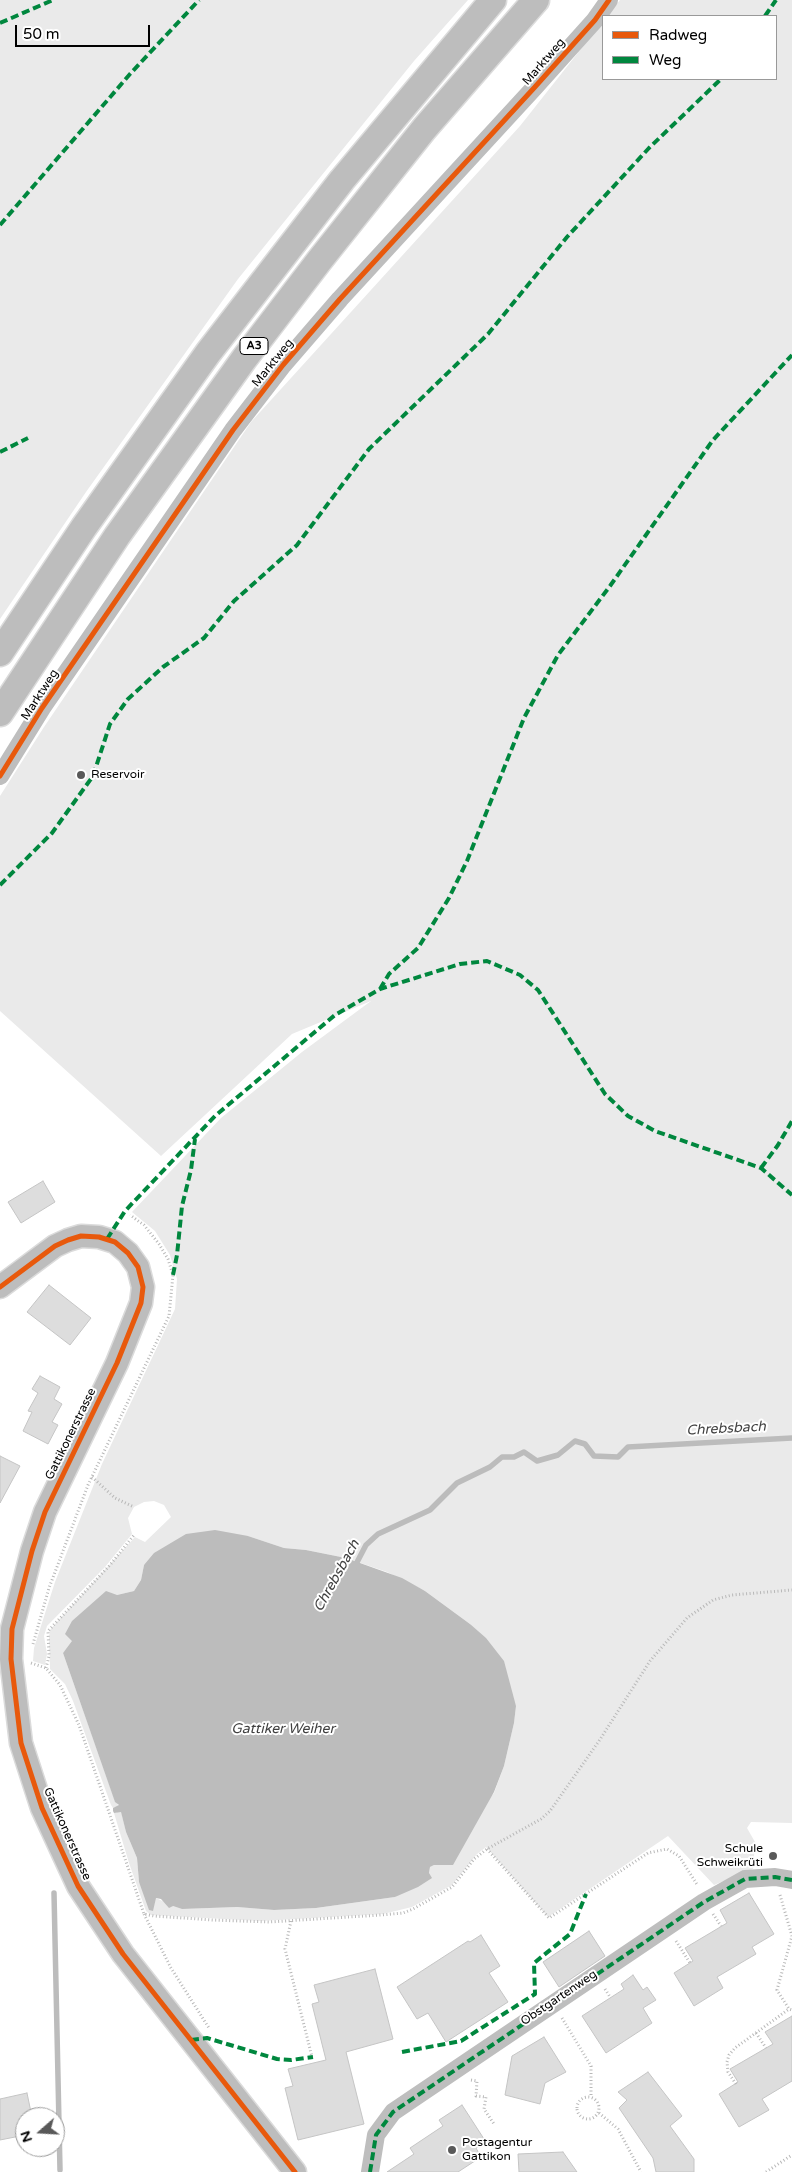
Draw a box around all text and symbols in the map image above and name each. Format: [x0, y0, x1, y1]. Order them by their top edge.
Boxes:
scale bar [18, 15, 152, 47]
legend [602, 15, 777, 80]
text: 50 m [23, 25, 60, 43]
text: Radweg [649, 26, 707, 44]
street label: Marktweg [520, 35, 568, 89]
text: Weg [649, 51, 681, 69]
street label: Marktweg [249, 336, 297, 390]
road number: A3 [240, 338, 268, 354]
street label: Marktweg [18, 667, 62, 723]
place label: Reservoir [91, 768, 145, 782]
marker: Reservoir [75, 769, 87, 781]
street label: Gattikonerstrasse [43, 1386, 99, 1482]
water label: Chrebsbach [686, 1419, 766, 1439]
water label: Chrebsbach [310, 1537, 364, 1615]
water label: Gattiker Weiher [231, 1721, 335, 1737]
street label: Gattikonerstrasse [40, 1785, 94, 1883]
place label: Schule Schweikrüti [697, 1842, 763, 1870]
marker: Schule Schweikrüti [767, 1850, 779, 1862]
street label: Obstgartenweg [518, 1967, 600, 2029]
north arrow [15, 2107, 65, 2157]
text: N [16, 2129, 36, 2145]
place label: Postagentur Gattikon [462, 2136, 532, 2164]
marker: Postagentur Gattikon [446, 2144, 458, 2156]

